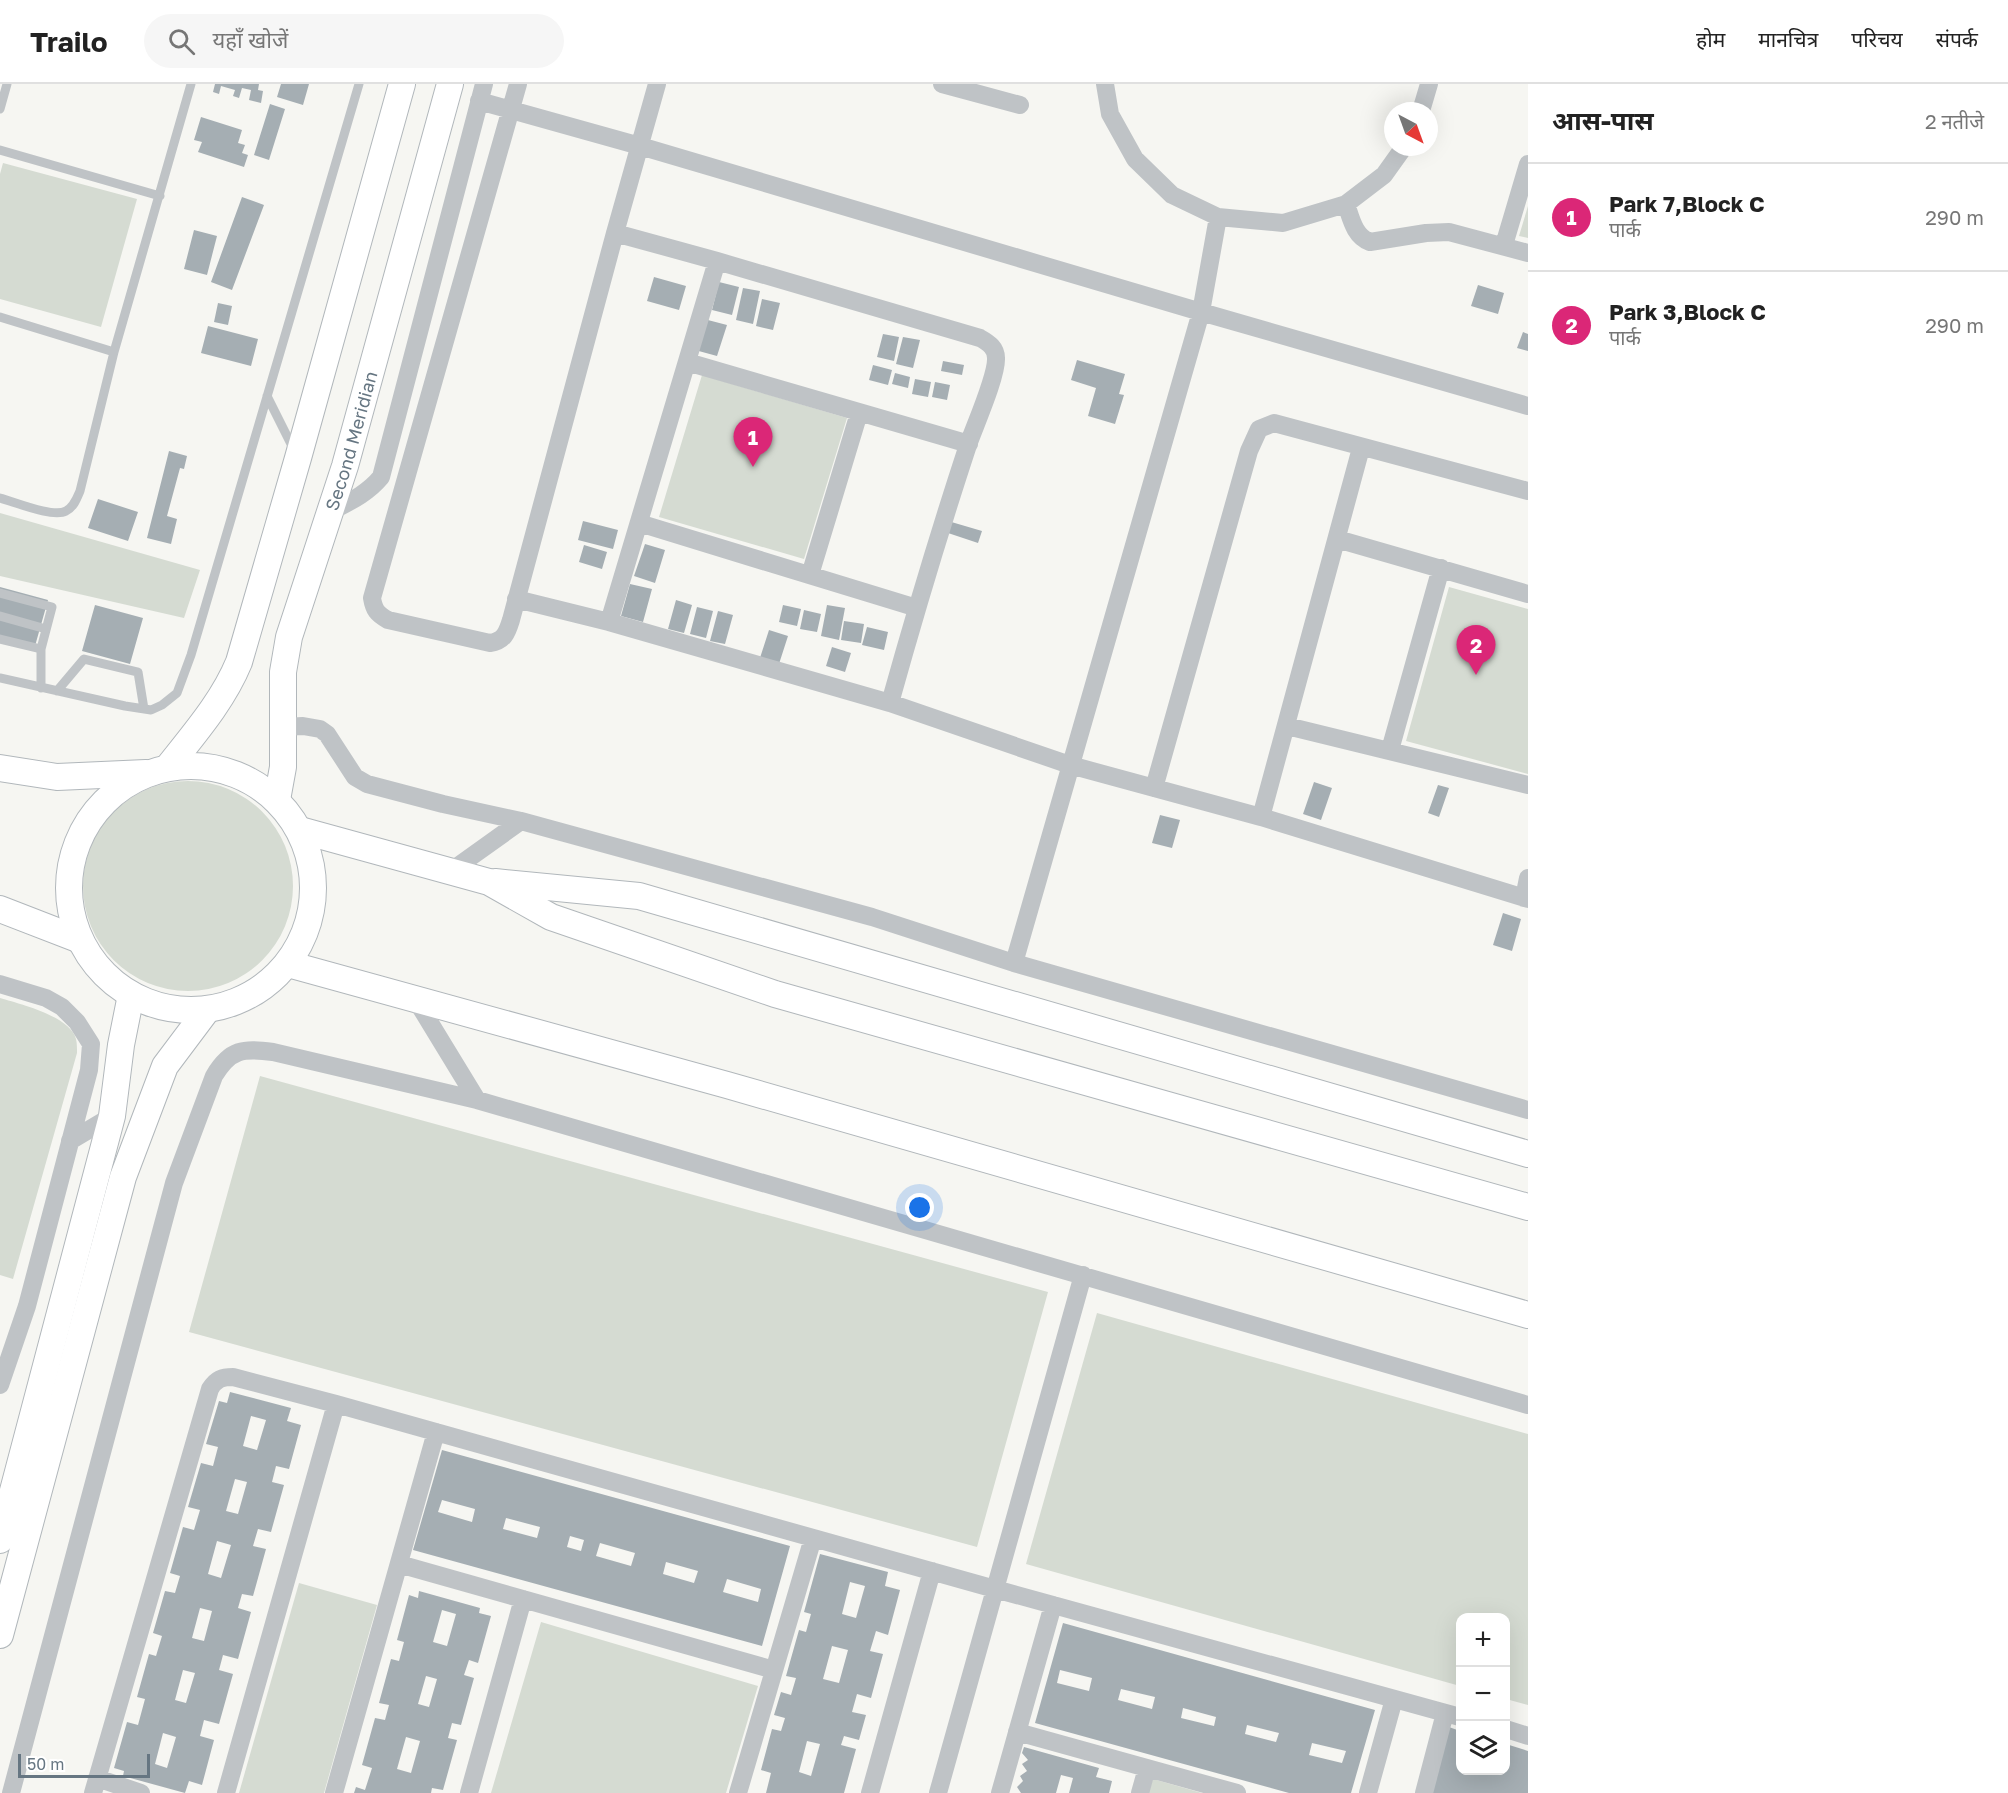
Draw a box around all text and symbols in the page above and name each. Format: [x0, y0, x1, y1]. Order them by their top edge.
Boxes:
search box [144, 14, 564, 68]
text: Trailo [30, 25, 108, 58]
icon: search [165, 25, 198, 58]
text: यहाँ खोजें [213, 26, 288, 53]
text: होम [1696, 26, 1725, 52]
text: मानचित्र [1758, 26, 1818, 52]
text: परिचय [1851, 26, 1903, 52]
text: संपर्क [1936, 26, 1978, 52]
north arrow [1384, 102, 1438, 156]
text: आस-पास [1552, 105, 1654, 136]
text: 2 नतीजे [1925, 109, 1984, 133]
text: Park 7,Block C [1609, 190, 1765, 217]
text: 1 [1566, 205, 1577, 229]
text: 290 m [1925, 205, 1984, 229]
text: पार्क [1609, 217, 1641, 241]
text: Park 3,Block C [1609, 298, 1766, 325]
text: 2 [1565, 313, 1578, 337]
text: 290 m [1925, 313, 1984, 337]
text: पार्क [1609, 325, 1641, 349]
street label: Second Meridian [320, 368, 382, 513]
pin: 1 [734, 418, 772, 467]
pin: 2 [1456, 626, 1496, 675]
your location [905, 1193, 934, 1222]
map controls [1456, 1613, 1510, 1775]
button: + [1456, 1613, 1510, 1667]
button: − [1456, 1667, 1510, 1721]
button: layers [1456, 1721, 1510, 1775]
scale bar [18, 1751, 150, 1778]
text: 50 m [27, 1754, 64, 1774]

